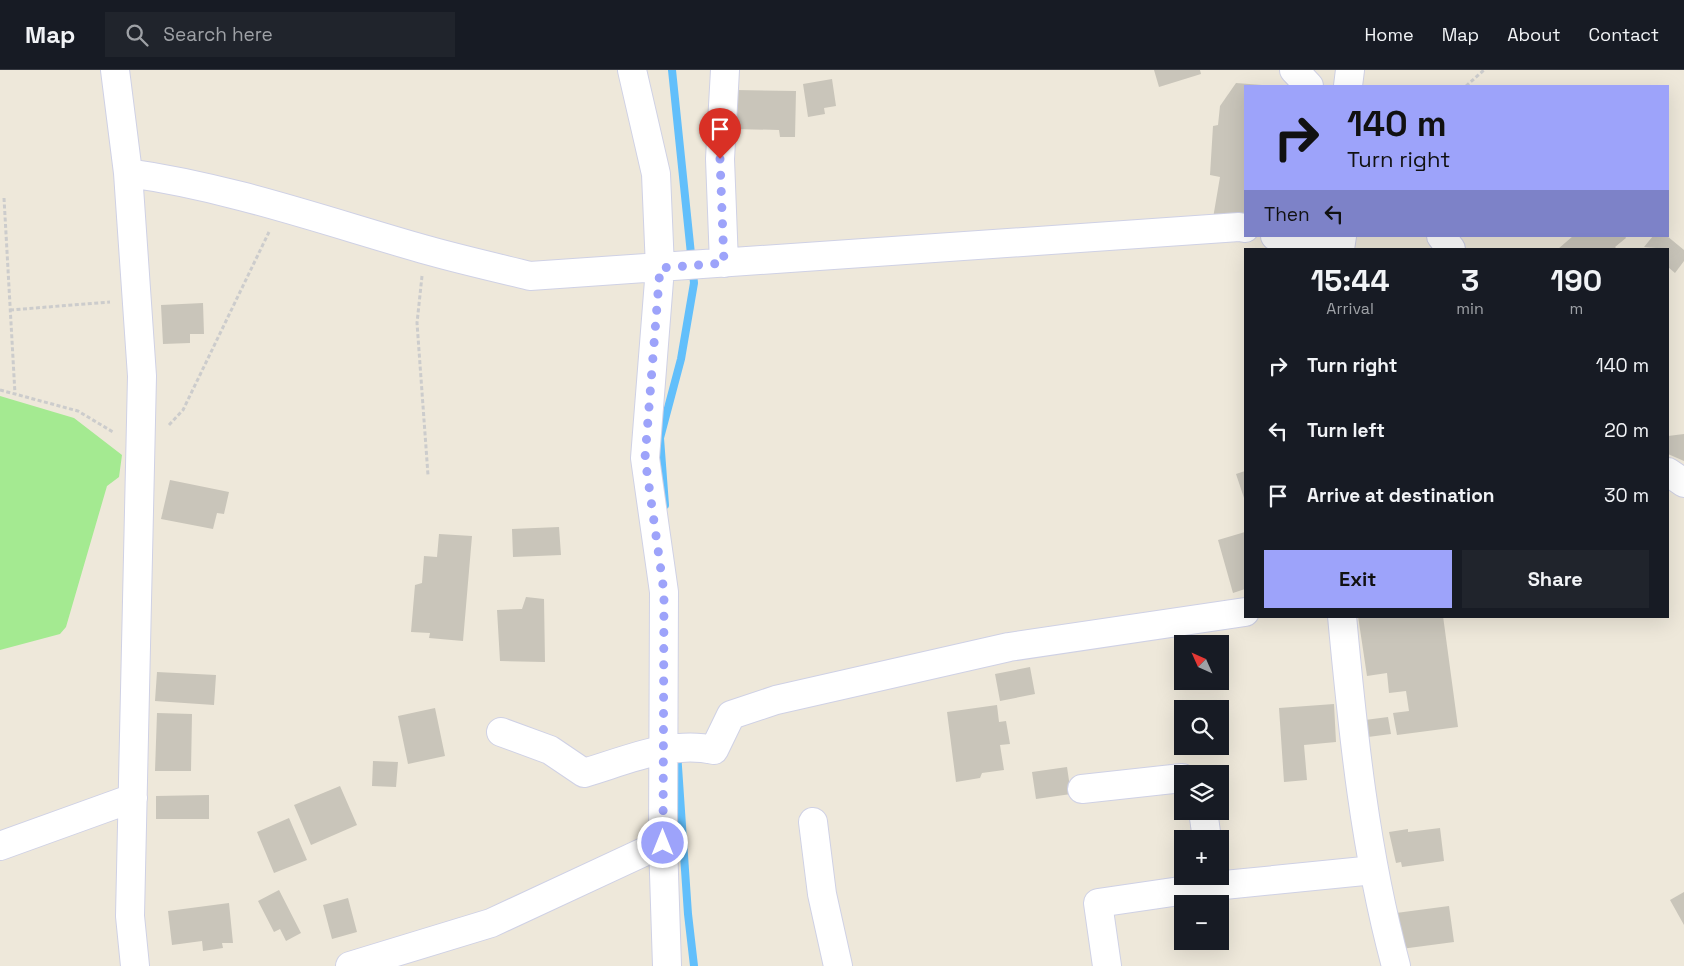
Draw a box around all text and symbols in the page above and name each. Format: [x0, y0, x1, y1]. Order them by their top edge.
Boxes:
search box [105, 12, 455, 57]
text: Map [25, 19, 75, 50]
icon: search [123, 21, 151, 49]
text: Search here [163, 22, 273, 47]
text: Home [1365, 23, 1414, 46]
text: Map [1442, 23, 1479, 46]
text: About [1507, 23, 1561, 46]
text: Contact [1589, 23, 1659, 46]
text: 140 m [1347, 102, 1447, 146]
icon: right [1264, 105, 1329, 170]
pin [699, 108, 741, 159]
icon: arrive [706, 115, 734, 143]
text: Turn right [1347, 145, 1450, 173]
icon: left [1320, 200, 1348, 228]
text: Then [1264, 202, 1310, 227]
text: 15:44 [1311, 261, 1389, 300]
text: 3 [1461, 261, 1479, 300]
text: 190 [1551, 261, 1602, 300]
text: Arrival [1326, 298, 1374, 319]
text: min [1456, 298, 1484, 319]
text: m [1570, 298, 1583, 319]
icon: right [1264, 352, 1292, 380]
text: Turn right [1307, 353, 1397, 378]
text: 140 m [1596, 353, 1649, 378]
icon: left [1264, 417, 1292, 445]
text: Turn left [1307, 418, 1385, 443]
text: 20 m [1604, 418, 1649, 443]
icon: arrive [1264, 482, 1292, 510]
text: Arrive at destination [1307, 483, 1495, 508]
text: 30 m [1604, 483, 1649, 508]
button: Exit [1264, 550, 1452, 608]
button: Share [1462, 550, 1649, 608]
north arrow [1174, 635, 1229, 690]
map controls [1174, 635, 1229, 950]
button: search [1174, 700, 1229, 755]
button: layers [1174, 765, 1229, 820]
position arrow [636, 816, 688, 868]
button: + [1174, 830, 1229, 885]
button: − [1174, 895, 1229, 950]

